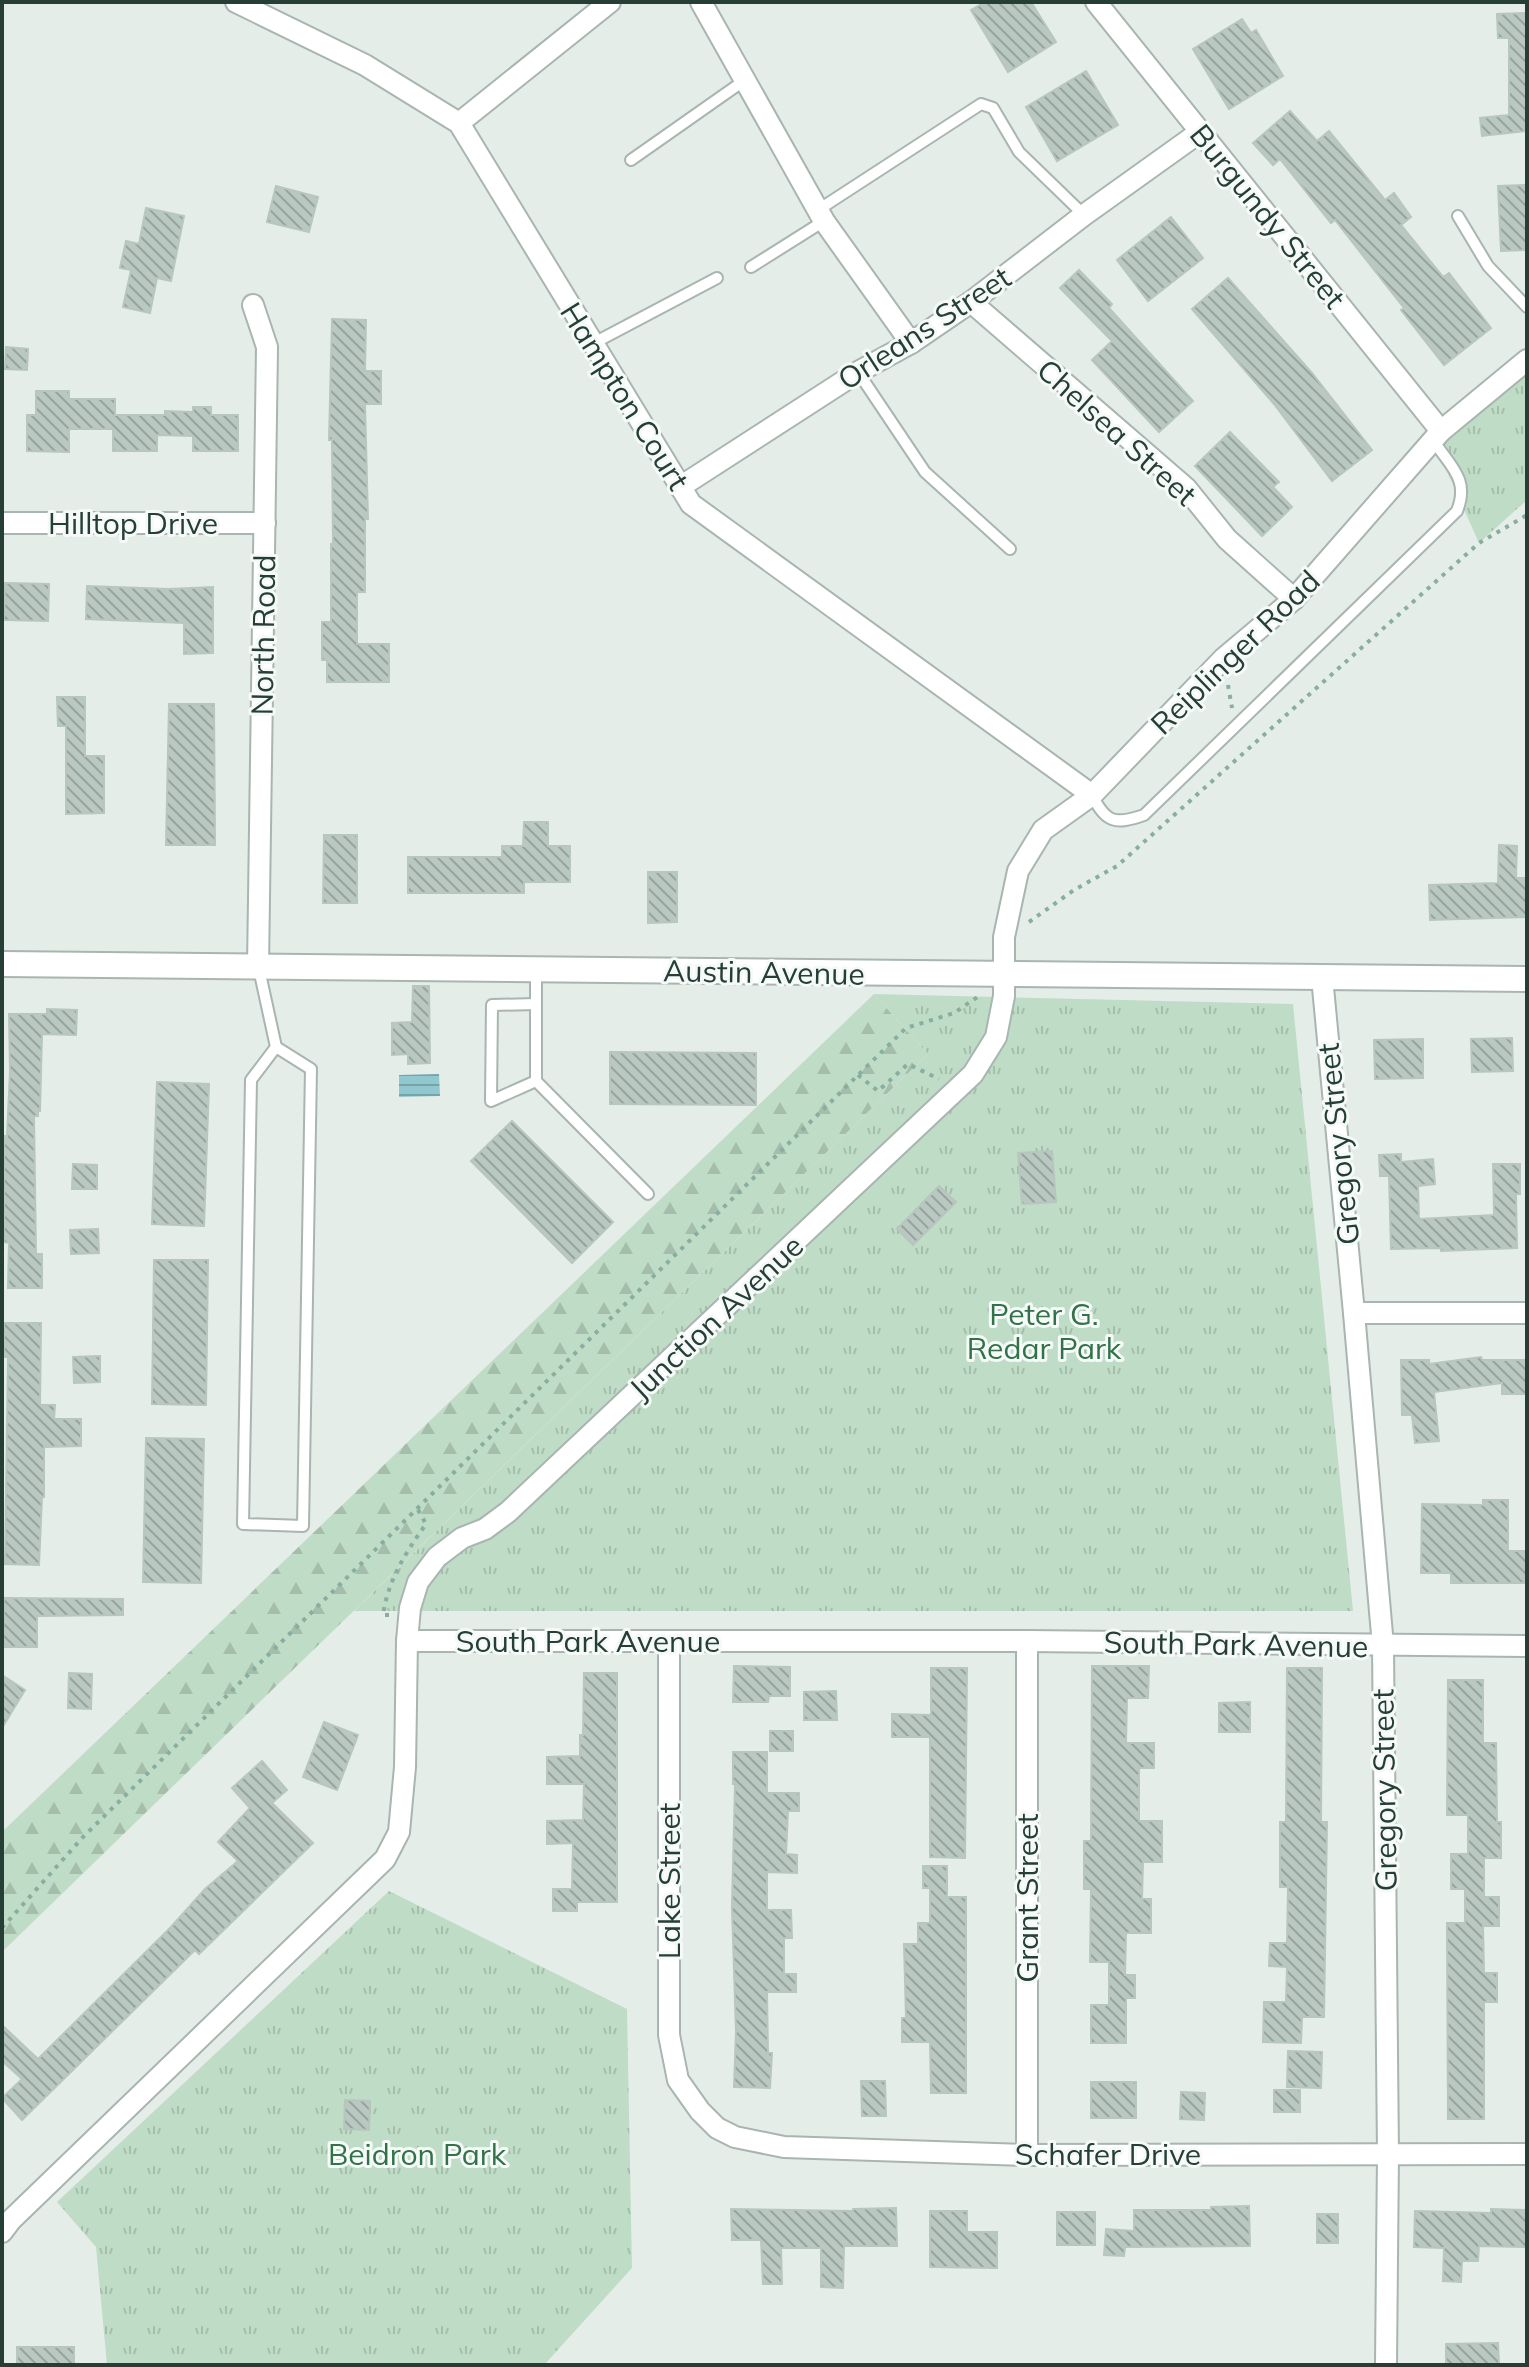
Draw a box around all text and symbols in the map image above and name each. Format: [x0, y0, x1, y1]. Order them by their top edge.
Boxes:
street label: Burgundy Street [1182, 116, 1354, 316]
street label: Orleans Street [830, 258, 1018, 398]
street label: Hampton Court [552, 295, 698, 497]
street label: Chelsea Street [1029, 350, 1205, 514]
street label: Hilltop Drive [48, 504, 218, 542]
street label: North Road [243, 554, 283, 716]
street label: Reiplinger Road [1143, 562, 1327, 742]
street label: Austin Avenue [663, 951, 865, 993]
street label: Gregory Street [1309, 1041, 1367, 1247]
street label: Junction Avenue [621, 1227, 811, 1407]
park label: Peter G. Redar Park [967, 1295, 1122, 1367]
street label: South Park Avenue [456, 1622, 720, 1660]
street label: South Park Avenue [1103, 1623, 1369, 1665]
street label: Gregory Street [1363, 1688, 1405, 1892]
street label: Lake Street [650, 1803, 688, 1959]
street label: Grant Street [1008, 1813, 1046, 1983]
park label: Beidron Park [328, 2135, 507, 2173]
street label: Schafer Drive [1015, 2135, 1201, 2173]

